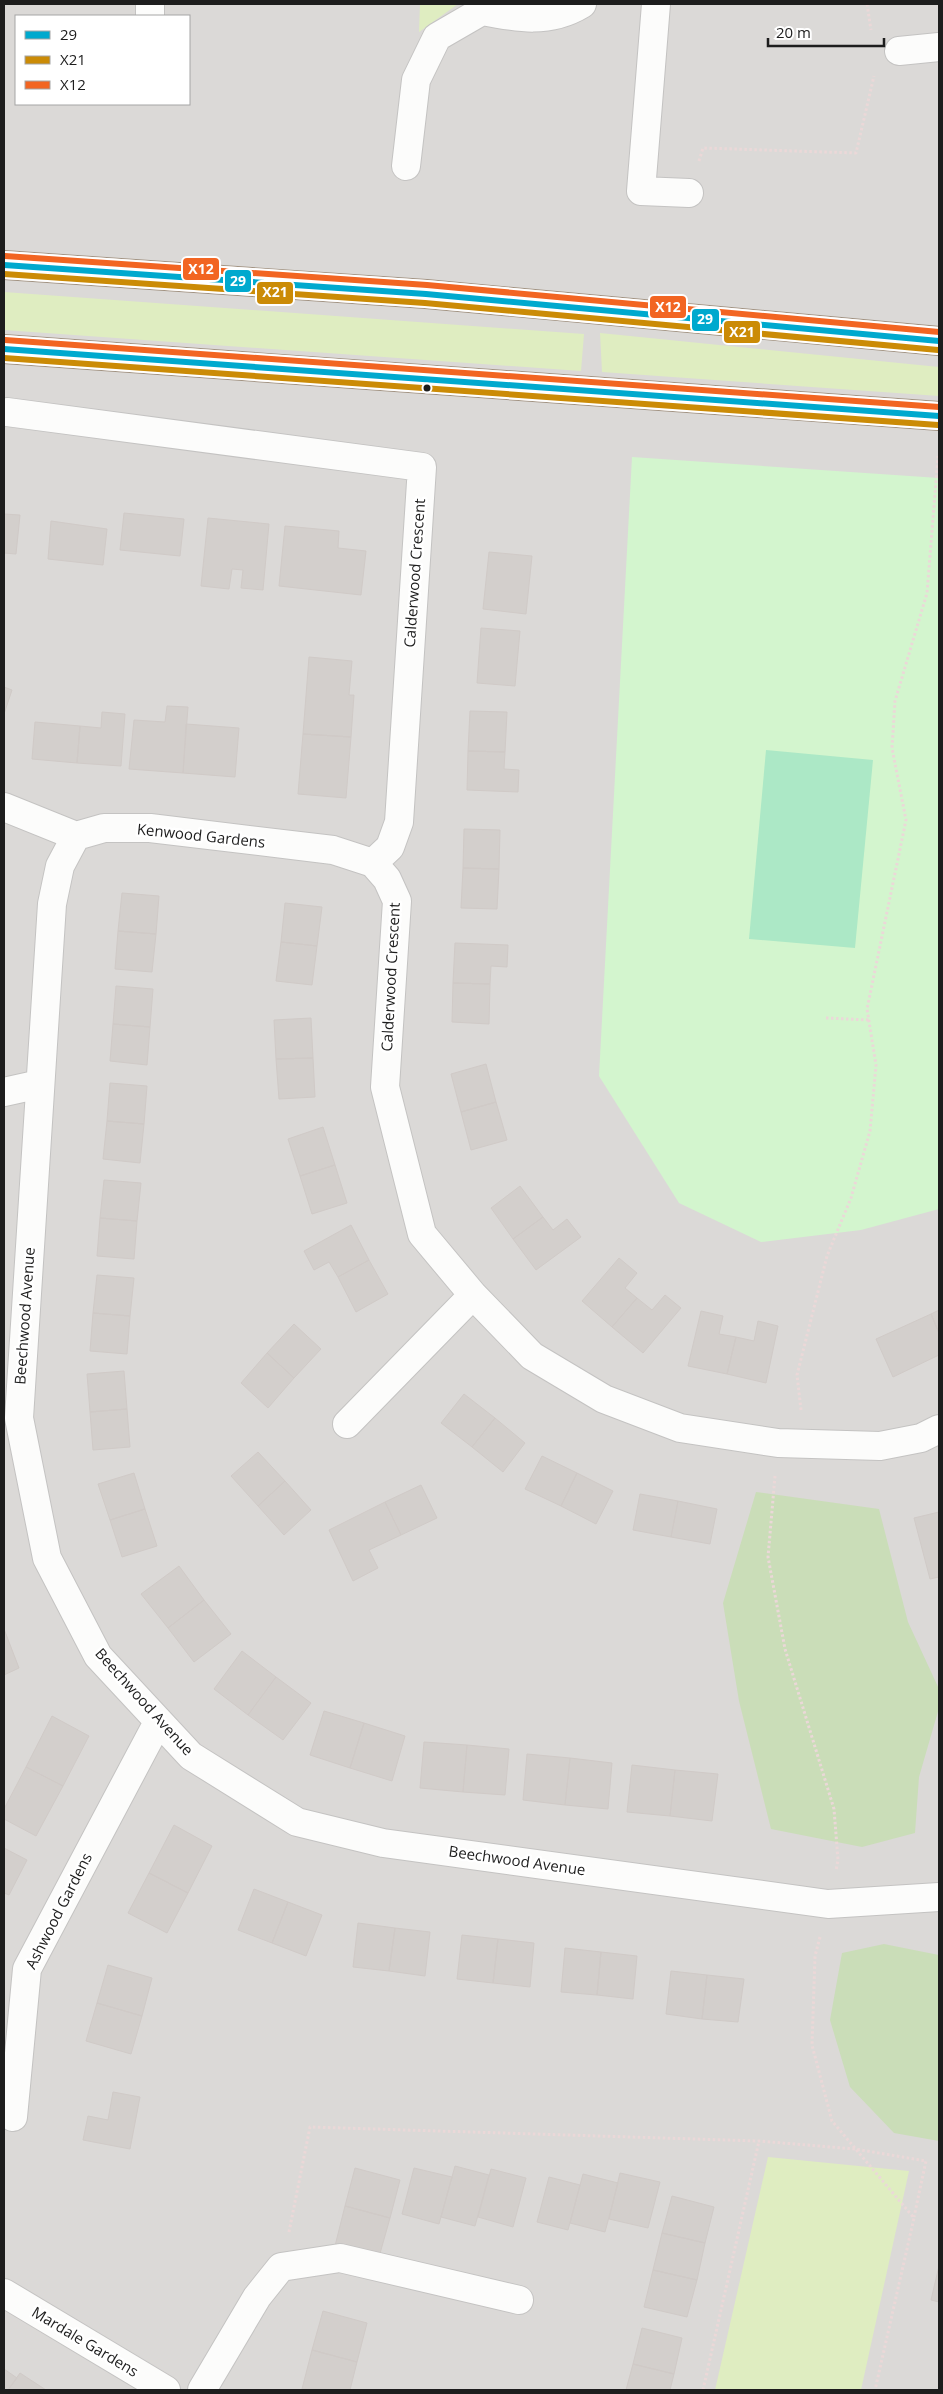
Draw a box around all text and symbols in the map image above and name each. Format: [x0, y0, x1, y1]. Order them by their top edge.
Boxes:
legend [15, 15, 190, 105]
scale bar [768, 15, 884, 47]
text: 20 m [776, 22, 811, 42]
text: 29 [60, 24, 77, 44]
text: X21 [60, 49, 86, 69]
text: X12 [60, 74, 86, 94]
line badge: X12 [182, 257, 220, 281]
text: X12 [188, 259, 214, 278]
line badge: 29 [224, 269, 252, 293]
text: 29 [230, 271, 246, 290]
line badge: X21 [256, 281, 294, 305]
text: X21 [262, 282, 288, 301]
line badge: X12 [649, 295, 687, 319]
text: X12 [655, 297, 681, 316]
line badge: 29 [691, 308, 720, 332]
text: 29 [697, 309, 713, 328]
line badge: X21 [723, 320, 761, 344]
text: X21 [729, 322, 755, 341]
unlabelled marker [422, 383, 432, 393]
street label: Calderwood Crescent [399, 498, 429, 648]
street label: Kenwood Gardens [136, 818, 266, 852]
street label: Calderwood Crescent [376, 902, 404, 1052]
street label: Beechwood Avenue [9, 1246, 39, 1385]
street label: Beechwood Avenue [91, 1643, 198, 1759]
street label: Beechwood Avenue [447, 1841, 587, 1880]
street label: Ashwood Gardens [20, 1849, 96, 1972]
street label: Mardale Gardens [29, 2301, 142, 2381]

